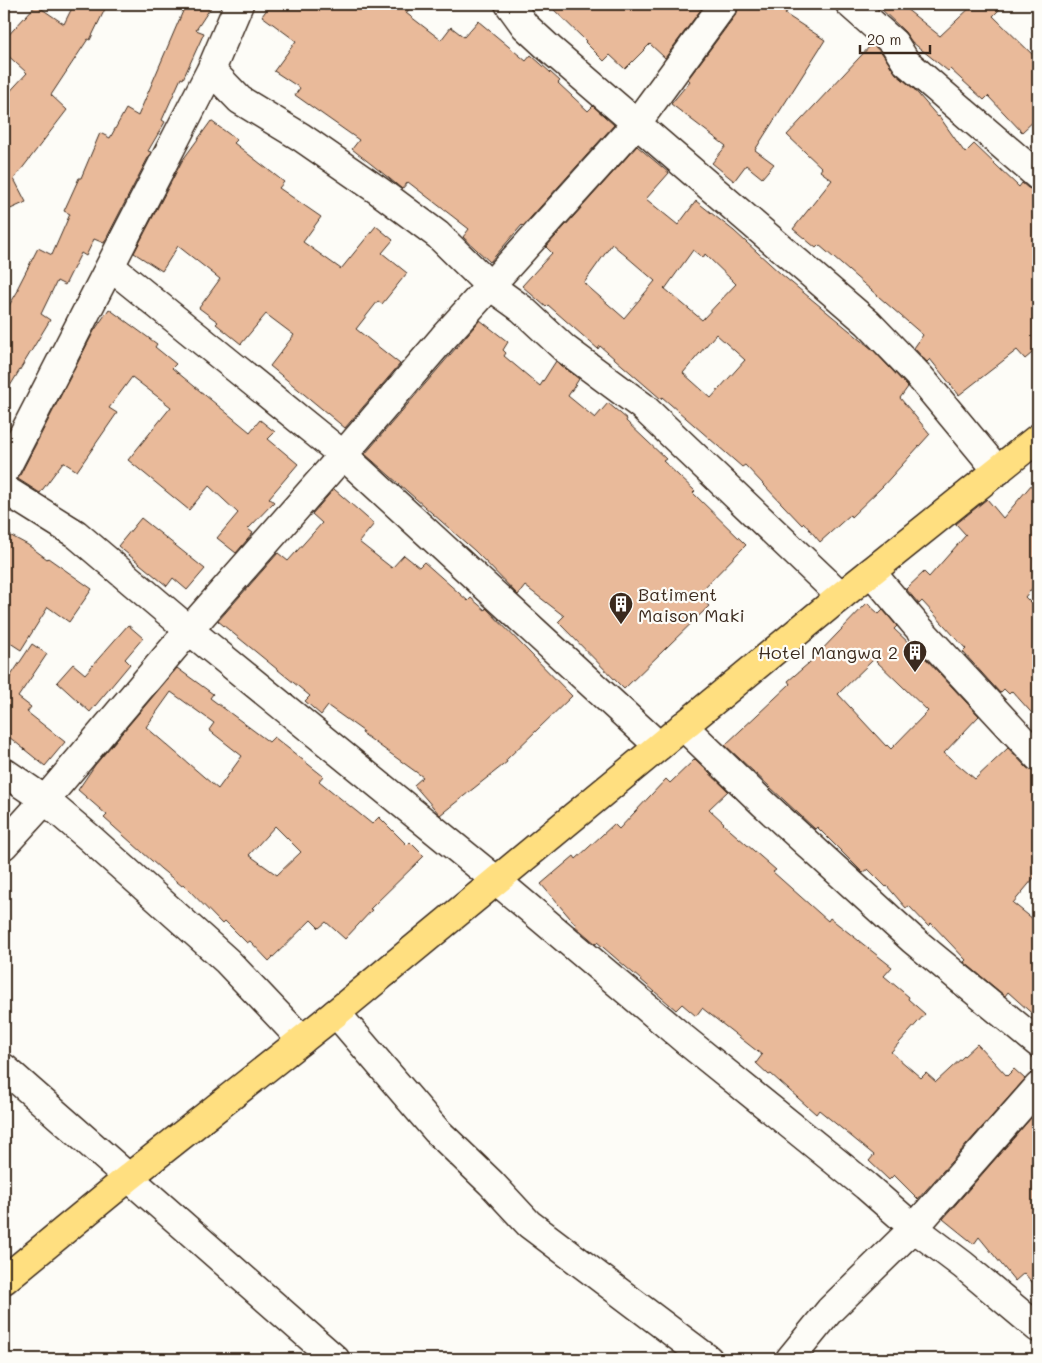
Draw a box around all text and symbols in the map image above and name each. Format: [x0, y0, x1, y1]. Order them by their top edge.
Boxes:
scale bar [860, 22, 930, 54]
text: 20 m [867, 29, 901, 49]
place label: Batiment Maison Maki [638, 582, 745, 627]
building icon: Batiment Maison Maki [608, 591, 634, 625]
building icon: Hotel Mangwa 2 [902, 639, 928, 673]
place label: Hotel Mangwa 2 [758, 640, 898, 664]

